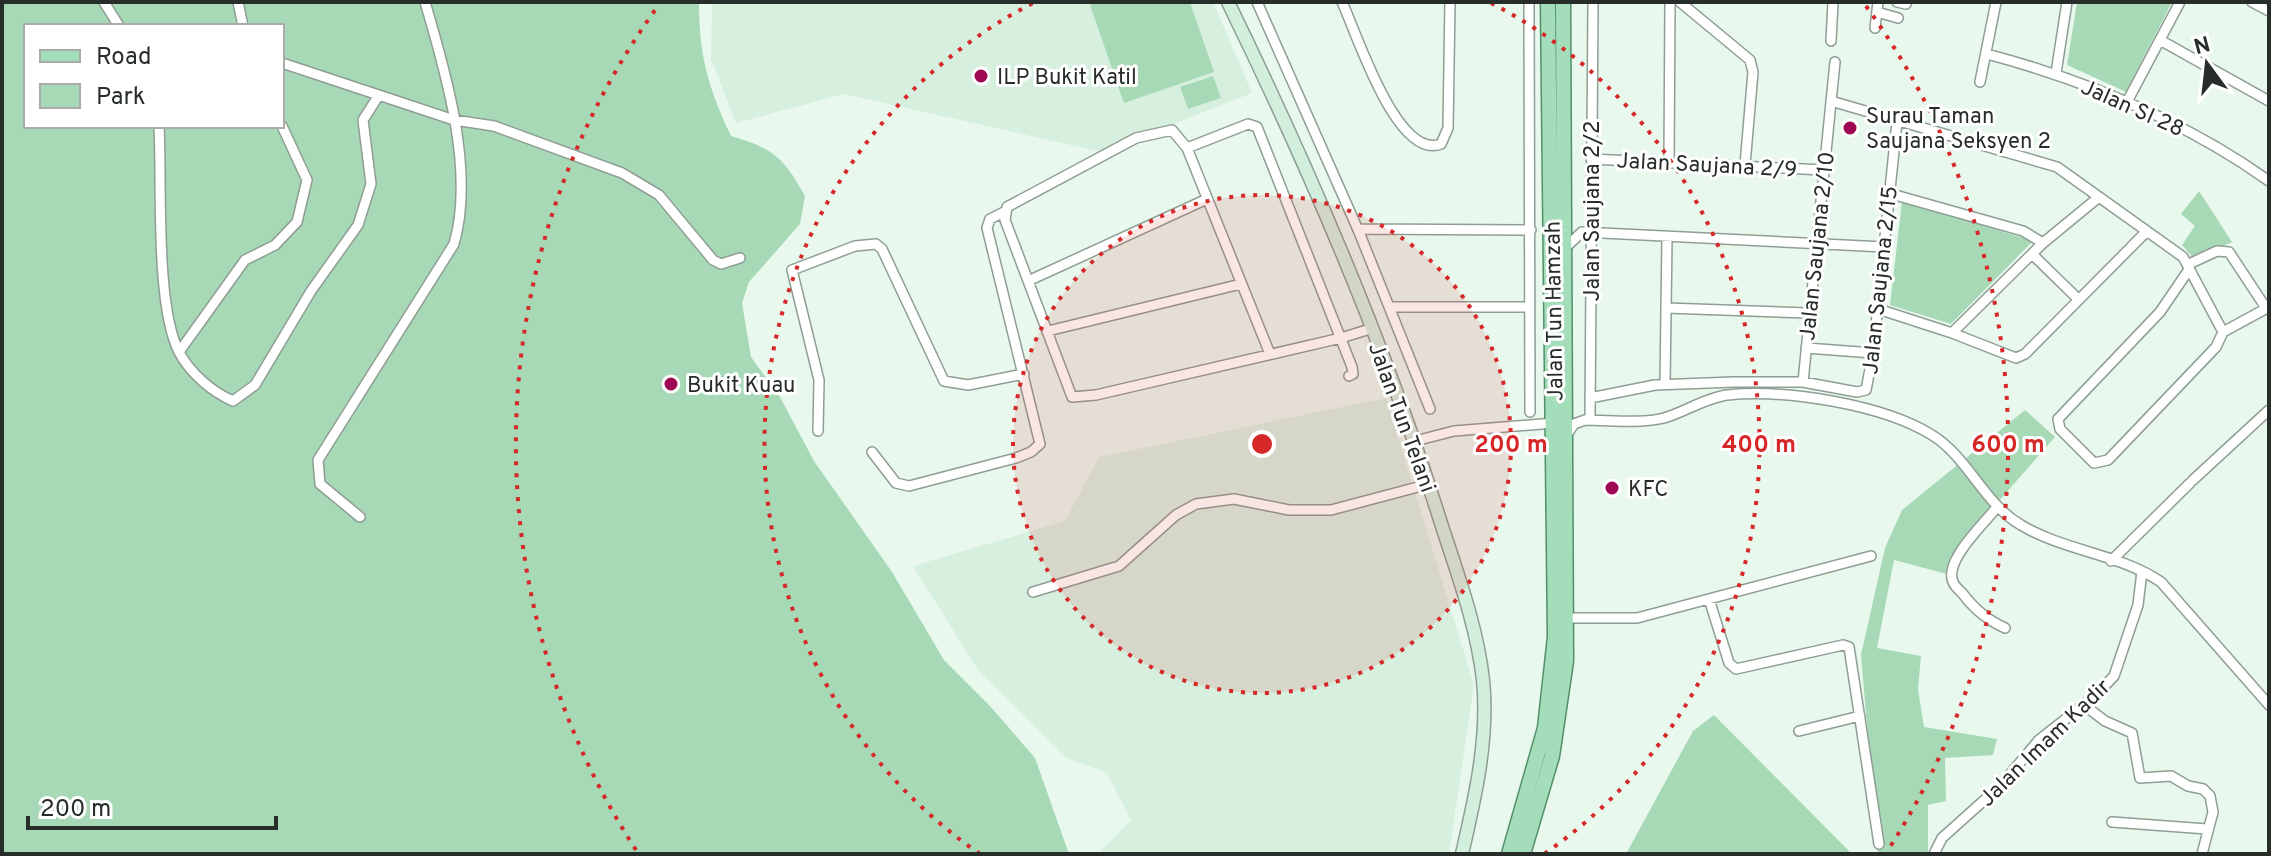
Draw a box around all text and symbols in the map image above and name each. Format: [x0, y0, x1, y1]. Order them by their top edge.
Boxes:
legend [24, 24, 284, 128]
north arrow [2167, 24, 2247, 104]
text: N [2191, 32, 2214, 62]
text: Road [96, 43, 152, 73]
place label: ILP Bukit Katil [997, 65, 1137, 92]
marker: ILP Bukit Katil [972, 67, 990, 85]
street label: Jalan SI 28 [2076, 75, 2188, 144]
text: Park [96, 83, 146, 113]
place label: Surau Taman Saujana Seksyen 2 [1866, 104, 2051, 156]
marker: Surau Taman Saujana Seksyen 2 [1841, 119, 1859, 137]
street label: Jalan Saujana 2/2 [1580, 120, 1607, 302]
street label: Jalan Saujana 2/9 [1616, 148, 1798, 185]
street label: Jalan Saujana 2/10 [1795, 150, 1842, 342]
street label: Jalan Saujana 2/15 [1858, 185, 1905, 376]
street label: Jalan Tun Hamzah [1540, 221, 1571, 401]
street label: Jalan Tun Telani [1361, 339, 1440, 496]
place label: Bukit Kuau [687, 373, 795, 400]
marker: Bukit Kuau [662, 375, 680, 393]
centre of rings [1248, 430, 1276, 458]
text: 200 m [1474, 431, 1548, 461]
text: 400 m [1722, 431, 1796, 461]
text: 600 m [1971, 431, 2045, 461]
place label: KFC [1628, 477, 1668, 504]
marker: KFC [1603, 479, 1621, 497]
street label: Jalan Imam Kadir [1975, 674, 2117, 813]
scale bar [28, 780, 276, 830]
text: 200 m [40, 795, 111, 825]

